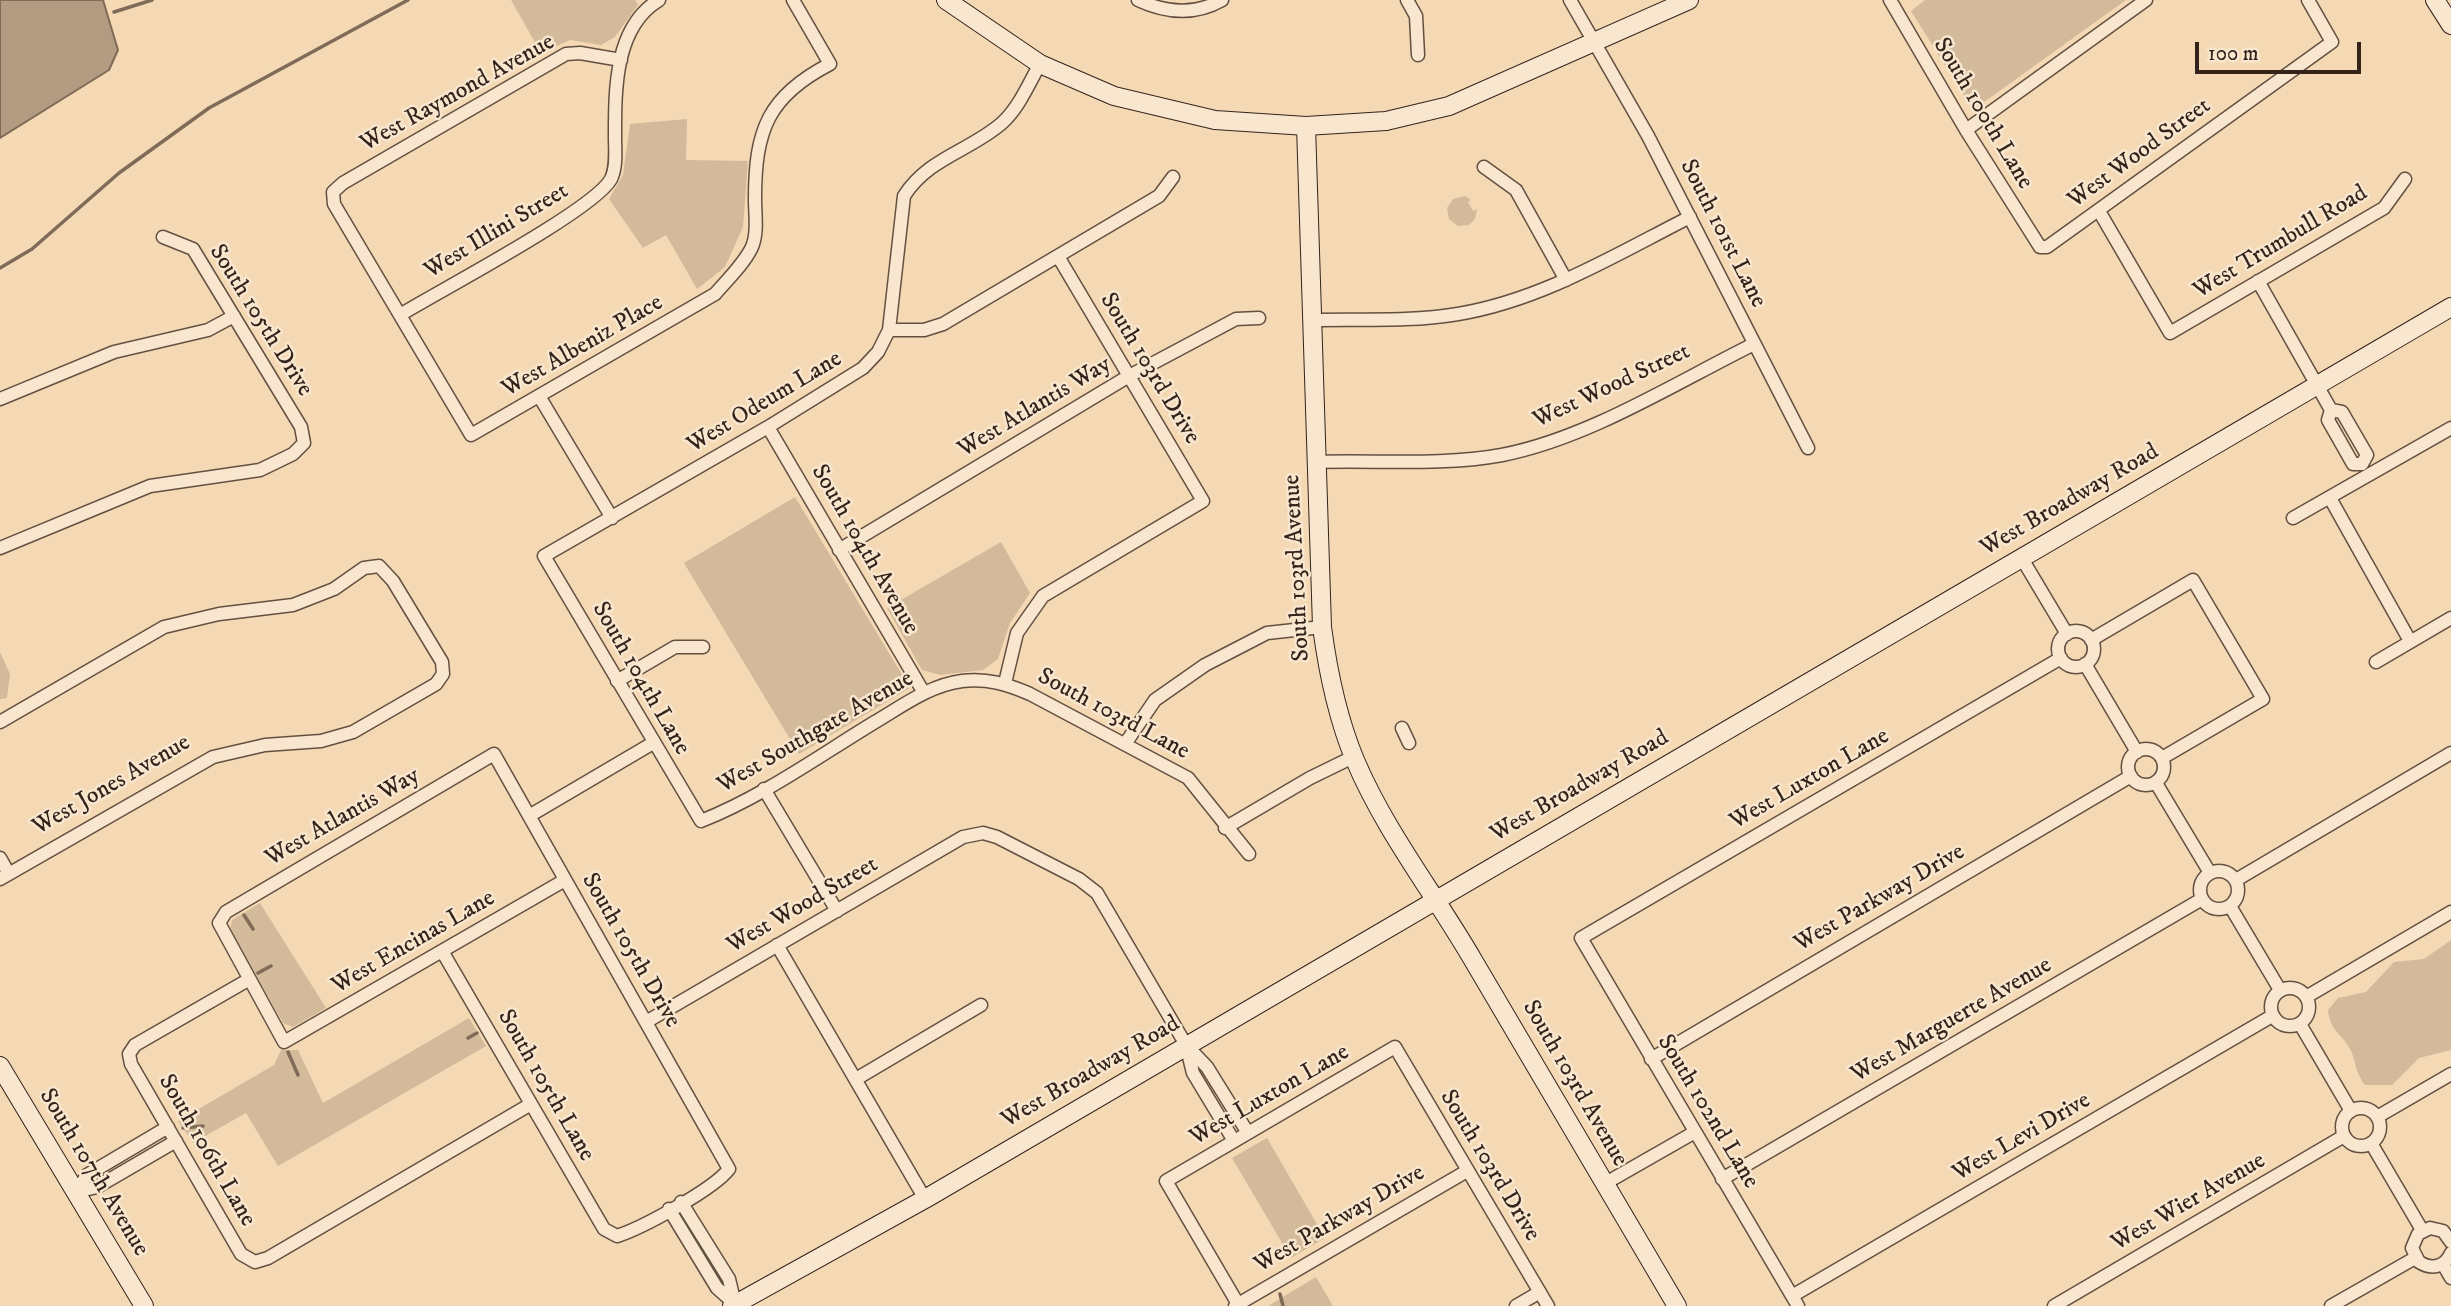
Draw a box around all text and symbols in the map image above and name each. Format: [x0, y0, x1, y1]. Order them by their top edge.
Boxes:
scale bar [2199, 28, 2365, 72]
street label: West Raymond Avenue [356, 29, 560, 159]
street label: South 100th Lane [1926, 33, 2038, 195]
text: 100 m [2208, 41, 2259, 67]
street label: West Wood Street [2063, 92, 2217, 216]
street label: South 101st Lane [1672, 155, 1772, 313]
street label: West Illini Street [420, 178, 574, 286]
street label: West Trumbull Road [2189, 180, 2373, 306]
street label: South 105th Drive [202, 240, 318, 402]
street label: South 103rd Drive [1093, 288, 1205, 450]
street label: West Albeniz Place [497, 289, 669, 405]
street label: West Wood Street [1529, 338, 1695, 436]
street label: West Odeum Lane [682, 346, 848, 460]
street label: West Atlantis Way [953, 351, 1117, 465]
street label: West Broadway Road [1976, 438, 2164, 564]
street label: South 104th Avenue [804, 460, 924, 640]
street label: South 103rd Avenue [1279, 474, 1317, 662]
street label: South 104th Lane [585, 597, 695, 761]
street label: South 103rd Lane [1032, 663, 1194, 767]
street label: West Southgate Avenue [713, 665, 919, 801]
street label: West Luxton Lane [1725, 723, 1895, 837]
street label: West Broadway Road [1486, 724, 1674, 850]
street label: West Jones Avenue [28, 729, 196, 843]
street label: West Atlantis Way [261, 762, 425, 874]
street label: West Parkway Drive [1790, 839, 1970, 959]
street label: West Wood Street [722, 851, 884, 961]
street label: South 105th Drive [574, 869, 686, 1033]
street label: West Encinas Lane [327, 885, 501, 1001]
street label: West Marguerte Avenue [1847, 952, 2057, 1090]
street label: South 103rd Avenue [1515, 996, 1633, 1172]
street label: South 105th Lane [490, 1005, 600, 1167]
street label: West Broadway Road [997, 1010, 1185, 1136]
street label: South 102nd Lane [1650, 1030, 1764, 1194]
street label: West Luxton Lane [1185, 1039, 1355, 1153]
street label: South 106th Lane [151, 1070, 261, 1232]
street label: South 107th Avenue [32, 1084, 154, 1262]
street label: South 103rd Drive [1433, 1085, 1545, 1247]
street label: West Levi Drive [1948, 1087, 2096, 1189]
street label: West Wier Avenue [2107, 1147, 2271, 1259]
street label: West Parkway Drive [1250, 1160, 1430, 1280]

